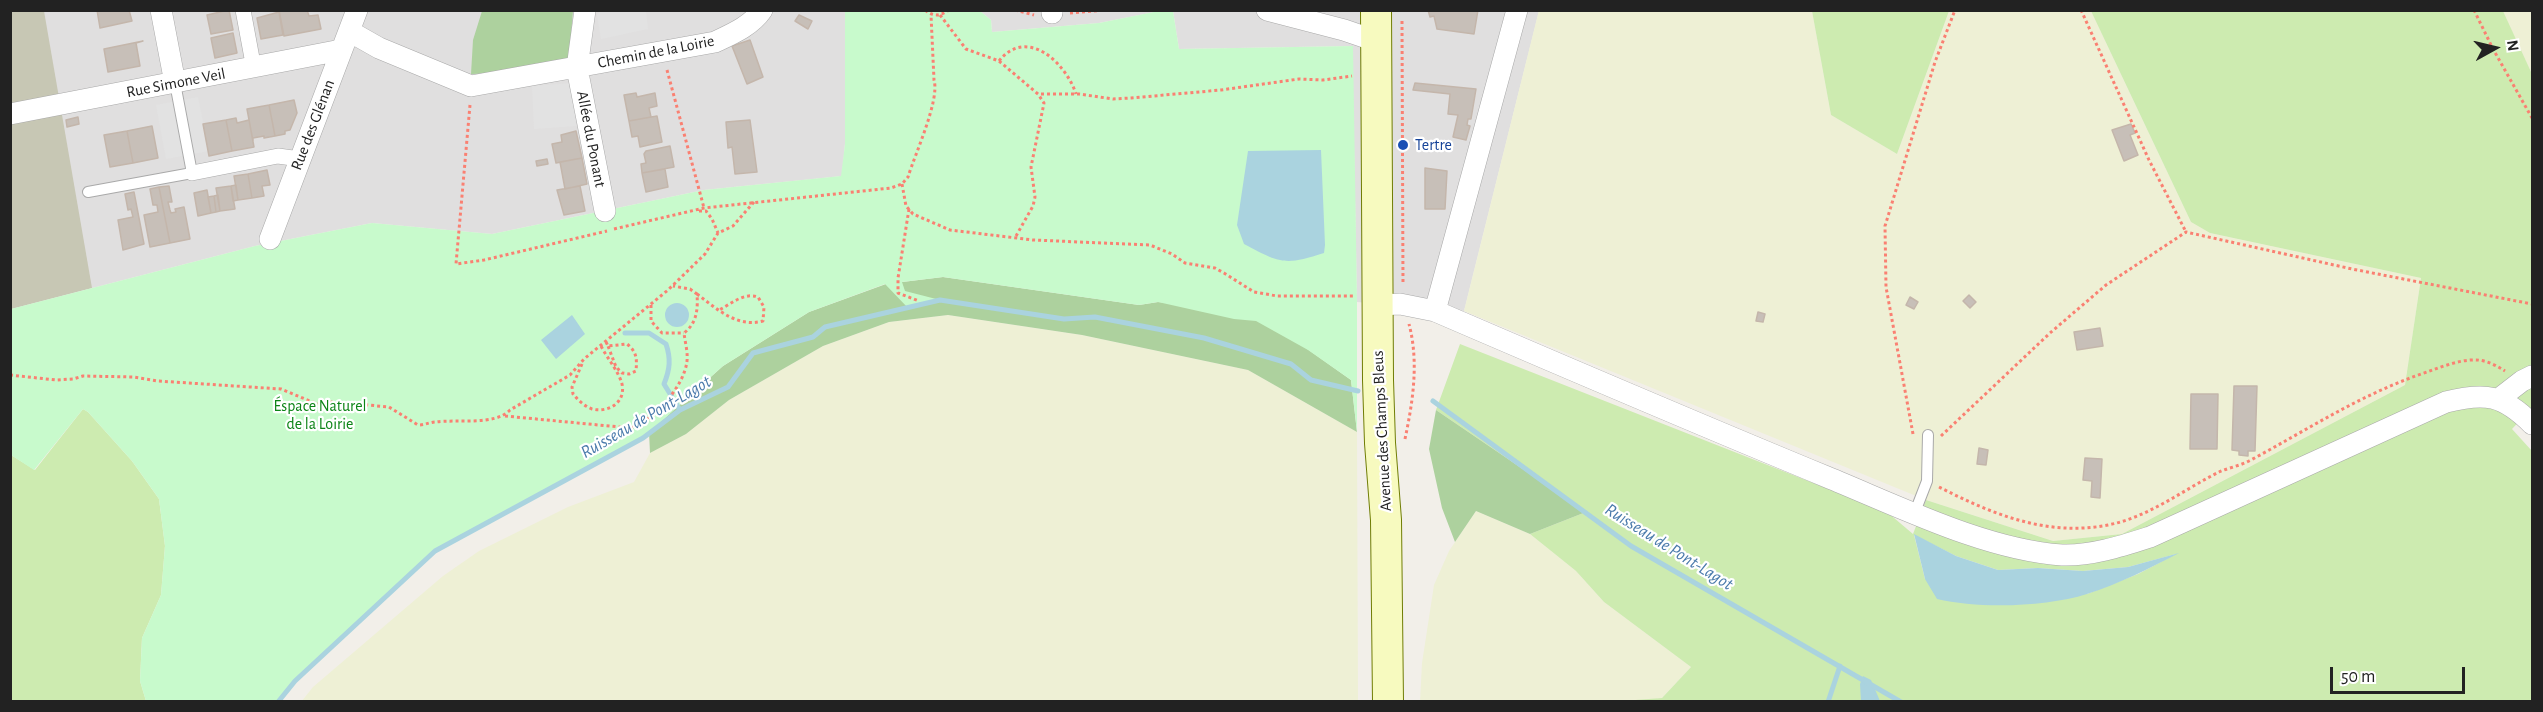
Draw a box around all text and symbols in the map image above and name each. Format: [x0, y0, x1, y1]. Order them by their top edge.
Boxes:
north arrow [2465, 18, 2525, 78]
street label: Chemin de la Loirie [596, 31, 716, 73]
text: N [2504, 39, 2522, 52]
street label: Rue Simone Veil [125, 64, 227, 102]
street label: Rue des Glénan [287, 77, 339, 173]
street label: Allée du Ponant [572, 89, 610, 189]
place label: Tertre [1415, 135, 1452, 155]
marker: Tertre [1396, 138, 1410, 152]
street label: Avenue des Champs Bleus [1368, 350, 1396, 512]
water label: Ruisseau de Pont-Lagot [577, 371, 715, 463]
park label: Éspace Naturel de la Loirie [274, 396, 366, 434]
water label: Ruisseau de Pont-Lagot [1601, 499, 1737, 595]
scale bar [2333, 655, 2468, 693]
text: 50 m [2341, 668, 2375, 686]

